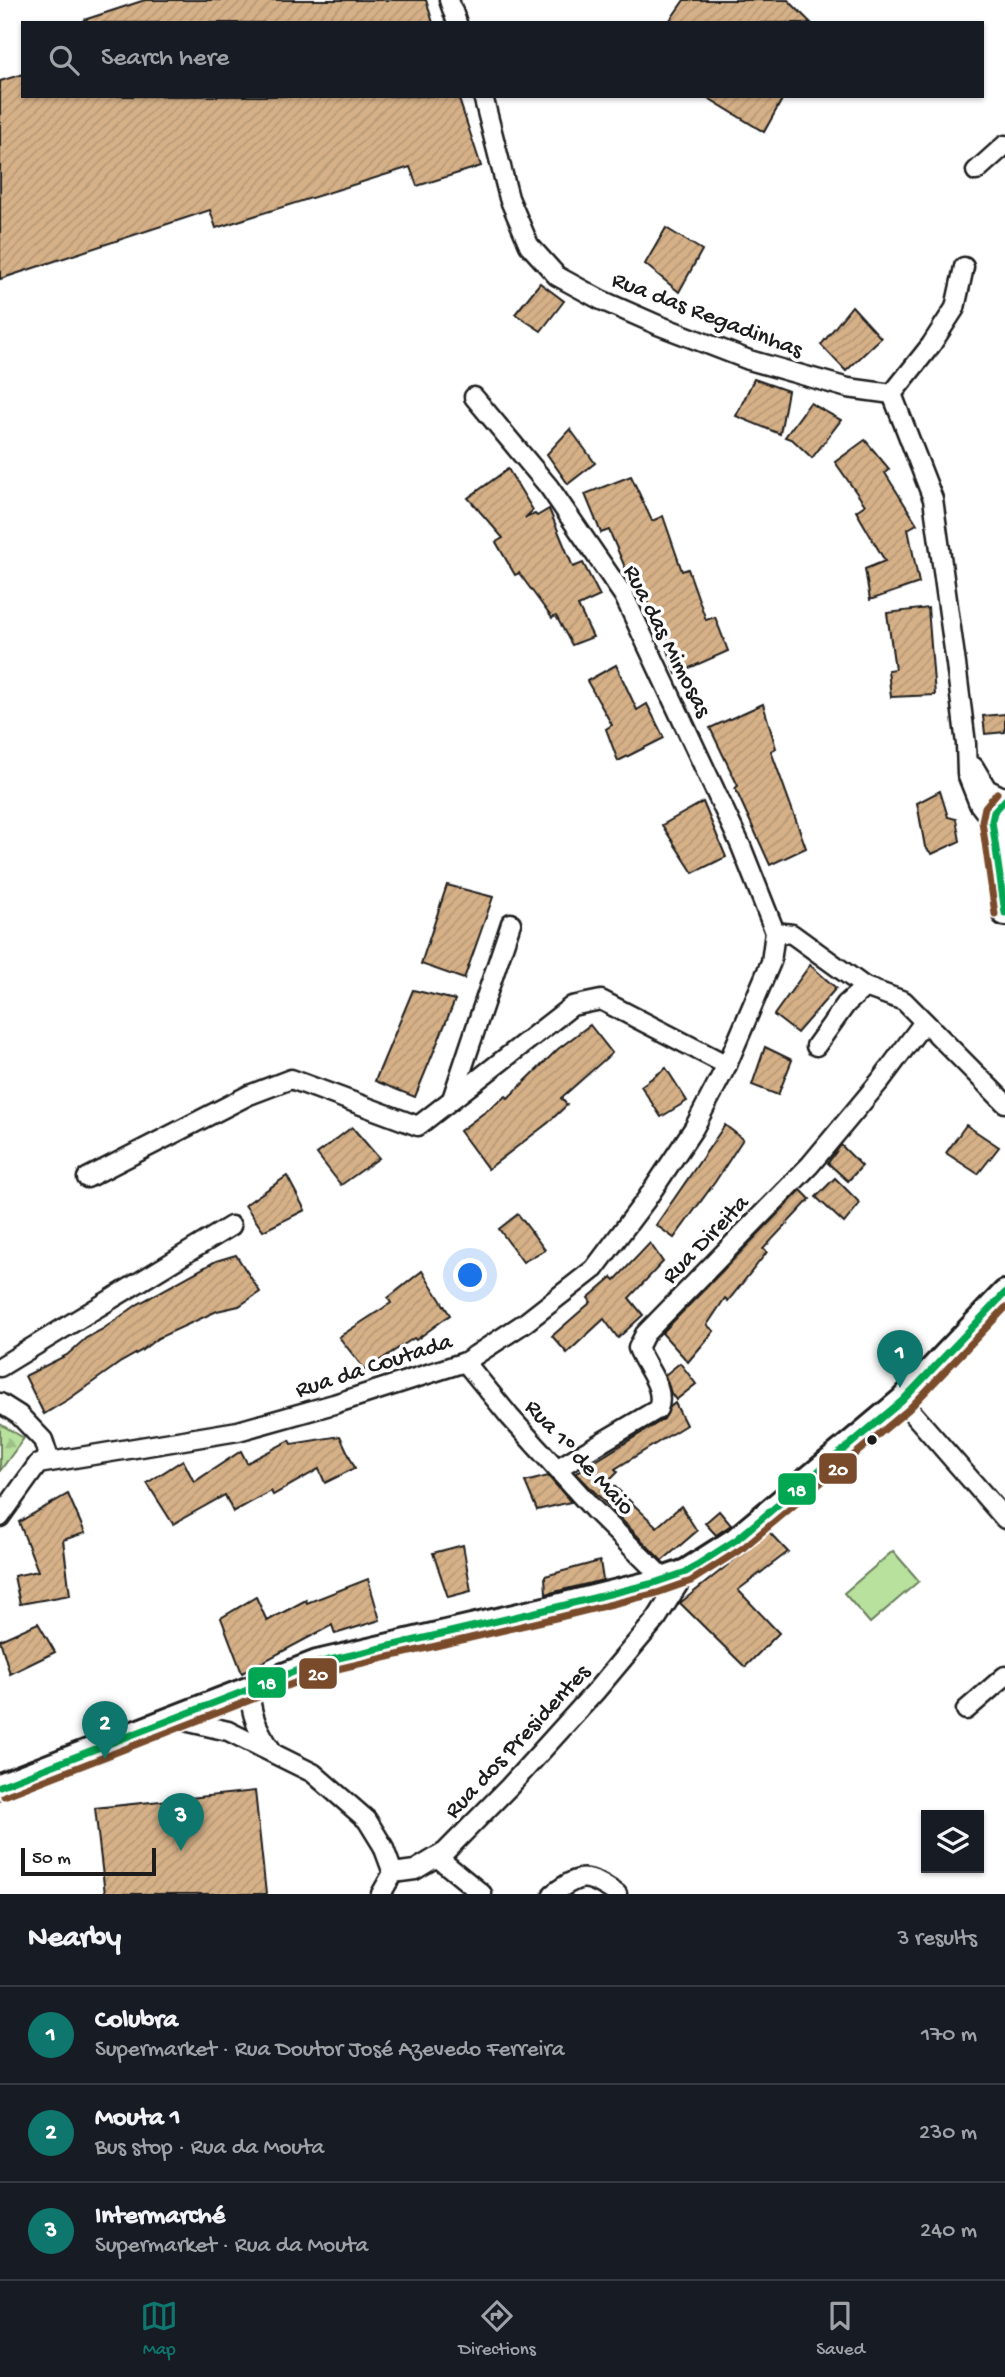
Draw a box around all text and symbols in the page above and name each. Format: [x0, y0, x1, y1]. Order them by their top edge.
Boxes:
search box [21, 21, 984, 98]
icon: search [45, 41, 83, 79]
text: Search here [101, 44, 229, 75]
street label: Rua das Regadinhas [607, 266, 808, 366]
street label: Rua das Mimosas [615, 561, 717, 724]
street label: Rua Direita [657, 1189, 757, 1291]
your location [453, 1258, 487, 1292]
street label: Rua da Coutada [292, 1328, 457, 1406]
pin: 1 [877, 1330, 923, 1388]
street label: Rua 1º de Maio [517, 1394, 640, 1523]
unlabelled marker [865, 1433, 879, 1447]
line badge: 20 [818, 1452, 858, 1485]
text: 20 [828, 1460, 848, 1483]
line badge: 18 [777, 1472, 817, 1506]
text: 18 [787, 1481, 807, 1504]
line badge: 20 [298, 1657, 338, 1690]
street label: Rua dos Presidentes [439, 1658, 598, 1826]
text: 20 [308, 1665, 328, 1688]
line badge: 18 [247, 1666, 287, 1699]
text: 18 [257, 1674, 277, 1697]
pin: 2 [82, 1701, 128, 1759]
pin: 3 [158, 1793, 204, 1851]
map controls [921, 1810, 984, 1873]
button: layers [921, 1810, 984, 1873]
scale bar [21, 1845, 156, 1877]
text: 50 m [32, 1848, 71, 1871]
text: Nearby [28, 1922, 121, 1957]
text: 3 results [897, 1926, 977, 1953]
text: Colubra [95, 2006, 178, 2037]
text: 1 [46, 2022, 56, 2049]
text: 170 m [921, 2022, 977, 2049]
text: Supermarket · Rua Doutor José Azevedo Ferreira [95, 2037, 564, 2064]
text: Mouta 1 [95, 2104, 180, 2135]
text: 2 [45, 2120, 57, 2147]
text: 230 m [919, 2120, 977, 2147]
text: Bus stop · Rua da Mouta [95, 2135, 324, 2162]
text: Intermarché [95, 2202, 225, 2233]
text: 3 [45, 2218, 57, 2245]
text: 240 m [920, 2218, 977, 2245]
text: Supermarket · Rua da Mouta [95, 2233, 368, 2260]
tab: Map [140, 2297, 178, 2362]
tab: Directions [459, 2297, 536, 2362]
tab: Saved [816, 2297, 865, 2362]

